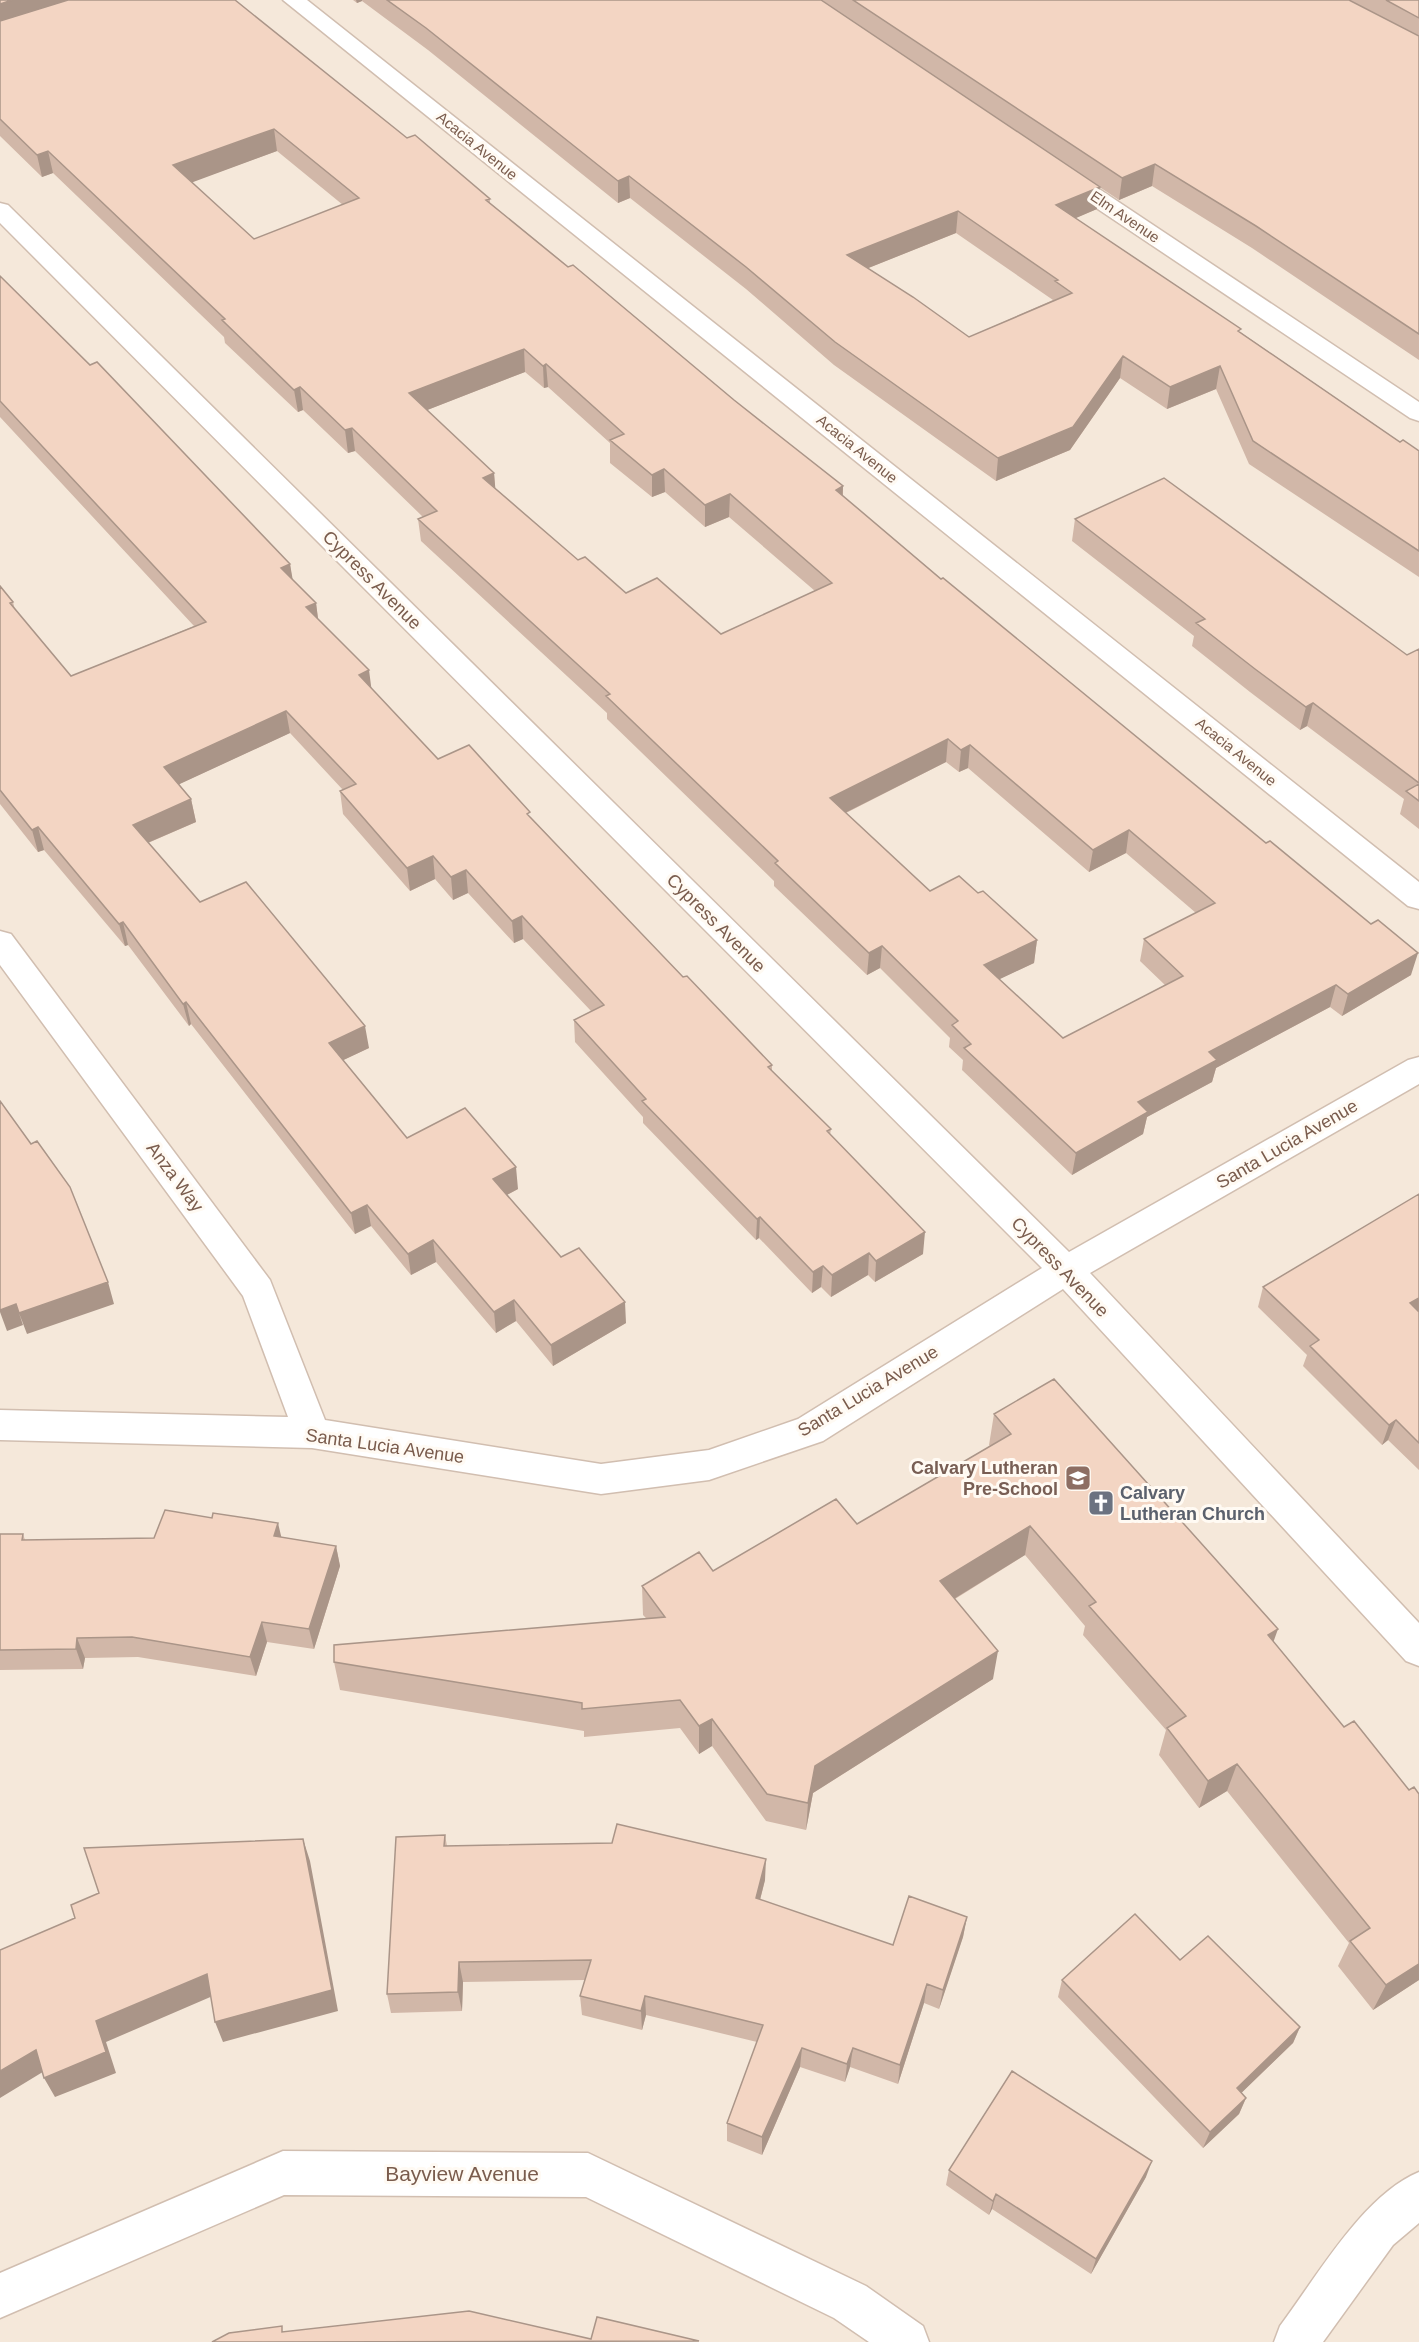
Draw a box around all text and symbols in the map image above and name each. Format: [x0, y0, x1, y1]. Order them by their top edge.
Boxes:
street label: Acacia Avenue [434, 108, 521, 183]
street label: Elm Avenue [1087, 187, 1163, 246]
street label: Acacia Avenue [814, 411, 901, 486]
street label: Cypress Avenue [319, 527, 425, 633]
street label: Acacia Avenue [1193, 714, 1280, 789]
street label: Cypress Avenue [663, 870, 769, 976]
street label: Santa Lucia Avenue [1213, 1095, 1361, 1193]
street label: Anza Way [143, 1138, 207, 1216]
street label: Cypress Avenue [1007, 1213, 1113, 1321]
street label: Santa Lucia Avenue [794, 1341, 942, 1441]
street label: Santa Lucia Avenue [304, 1425, 466, 1467]
place label: Calvary Lutheran Pre-School [911, 1458, 1058, 1499]
school or university icon: Calvary Lutheran Pre-School [1063, 1463, 1093, 1493]
place label: Calvary Lutheran Church [1120, 1483, 1265, 1524]
church icon: Calvary Lutheran Church [1086, 1488, 1116, 1518]
street label: Bayview Avenue [385, 2162, 539, 2185]

